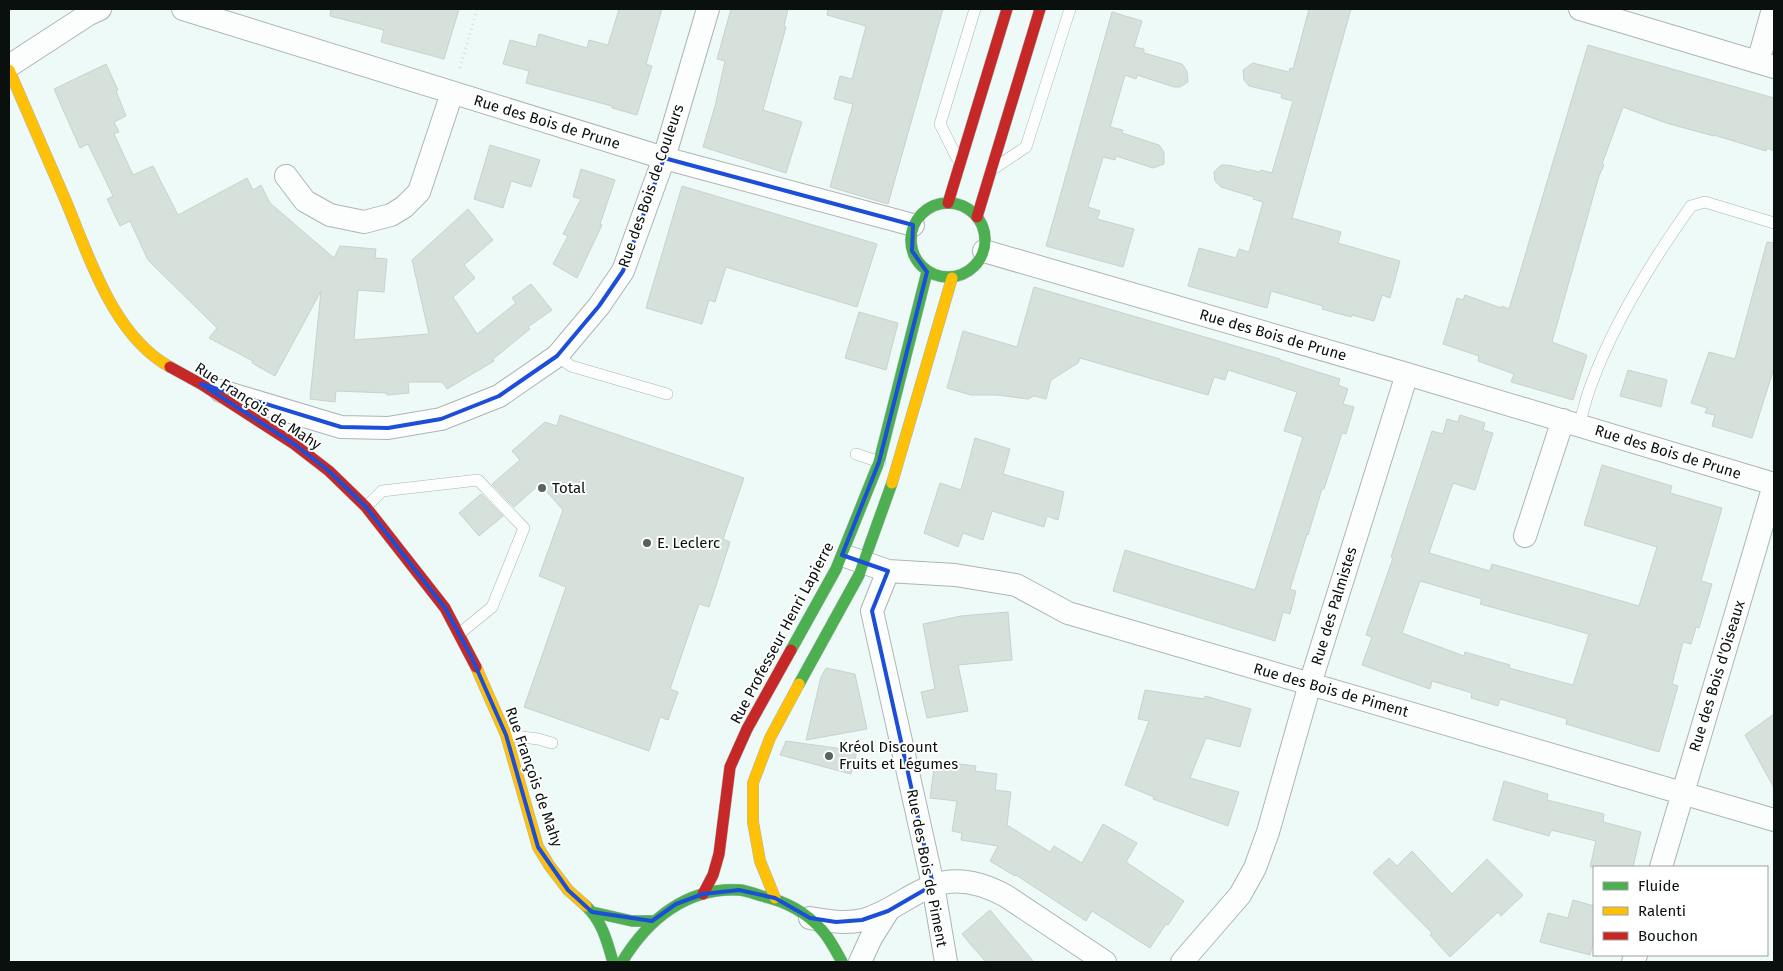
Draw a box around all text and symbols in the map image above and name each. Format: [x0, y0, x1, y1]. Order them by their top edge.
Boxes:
street label: Rue des Bois de Prune [472, 91, 622, 153]
street label: Rue des Bois de Couleurs [615, 102, 687, 270]
street label: Rue des Bois de Prune [1197, 305, 1349, 365]
street label: Rue François de Mahy [192, 358, 325, 454]
street label: Rue des Bois de Prune [1593, 421, 1743, 483]
place label: Total [552, 479, 586, 497]
marker: Total [536, 482, 548, 494]
place label: E. Leclerc [657, 534, 720, 552]
marker: E. Leclerc [641, 537, 653, 549]
street label: Rue Professeur Henri Lapierre [726, 539, 838, 727]
street label: Rue des Palmistes [1307, 545, 1361, 667]
street label: Rue des Bois d'Oiseaux [1685, 597, 1749, 754]
street label: Rue des Bois de Piment [1251, 659, 1411, 721]
street label: Rue François de Mahy [502, 705, 567, 850]
place label: Kréol Discount Fruits et Légumes [839, 738, 958, 773]
marker: Kréol Discount Fruits et Légumes [823, 750, 835, 762]
street label: Rue des Bois de Piment [903, 788, 951, 949]
legend [1593, 866, 1768, 956]
text: Fluide [1638, 877, 1680, 895]
text: Ralenti [1638, 902, 1686, 920]
text: Bouchon [1638, 927, 1698, 945]

